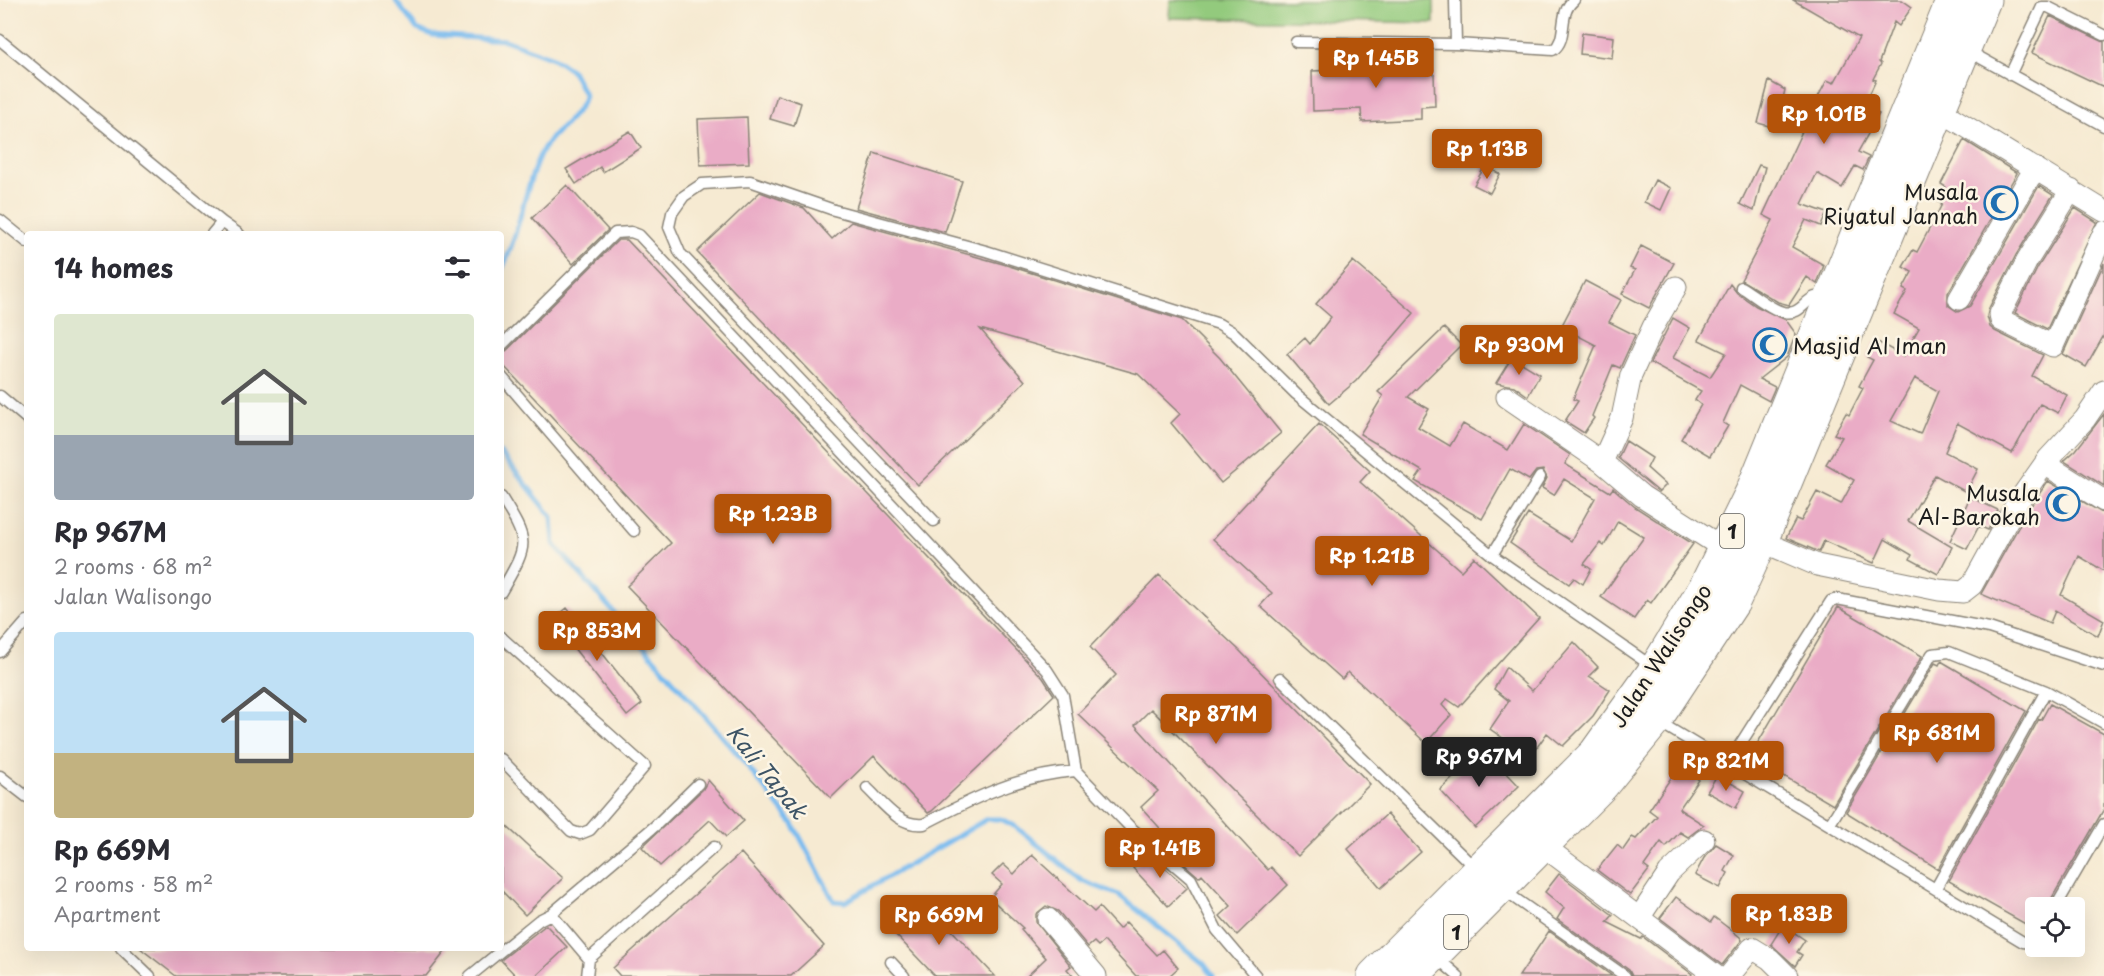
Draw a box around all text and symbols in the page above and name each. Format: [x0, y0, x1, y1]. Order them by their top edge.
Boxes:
pin: Rp 1.45B [1314, 38, 1438, 89]
text: Rp 1.45B [1333, 42, 1419, 72]
pin: Rp 1.01B [1762, 94, 1886, 145]
text: Rp 1.01B [1781, 98, 1867, 128]
pin: Rp 1.13B [1425, 129, 1549, 180]
text: Rp 1.13B [1446, 133, 1528, 163]
place label: Musala Riyatul Jannah [1823, 175, 1979, 231]
mosque icon: Musala Riyatul Jannah [1983, 185, 2019, 221]
text: 14 homes [54, 248, 173, 287]
icon: filters [441, 251, 474, 284]
pin: Rp 930M [1464, 325, 1574, 376]
mosque icon: Masjid Al Iman [1752, 327, 1788, 363]
text: Rp 930M [1474, 329, 1564, 359]
place label: Masjid Al Iman [1793, 329, 1947, 361]
icon: home [210, 353, 318, 461]
place label: Musala Al-Barokah [1918, 476, 2041, 532]
mosque icon: Musala Al-Barokah [2045, 486, 2081, 522]
pin: Rp 1.23B [711, 494, 835, 545]
text: Rp 1.23B [728, 498, 818, 528]
text: Rp 967M [54, 512, 167, 551]
road number: 1 [1720, 514, 1744, 548]
pin: Rp 1.21B [1310, 536, 1434, 587]
text: Rp 1.21B [1329, 540, 1415, 570]
text: 2 rooms · 68 m² [54, 551, 213, 581]
street label: Jalan Walisongo [1601, 577, 1719, 733]
text: Jalan Walisongo [54, 581, 212, 611]
pin: Rp 853M [542, 611, 652, 662]
text: Rp 853M [552, 615, 642, 645]
icon: home [210, 671, 318, 779]
pin: Rp 871M [1161, 694, 1271, 745]
text: Rp 871M [1175, 698, 1257, 728]
pin: Rp 681M [1882, 713, 1992, 764]
water label: Kali Tapak [720, 717, 817, 827]
text: Rp 681M [1894, 717, 1980, 747]
pin: Rp 967M [1424, 737, 1534, 788]
text: Rp 967M [1436, 741, 1522, 771]
pin: Rp 821M [1671, 741, 1781, 792]
text: Rp 821M [1683, 745, 1769, 775]
pin: Rp 1.41B [1098, 828, 1222, 879]
text: Rp 669M [54, 830, 171, 869]
text: Rp 1.41B [1119, 832, 1201, 862]
text: 2 rooms · 58 m² [54, 869, 213, 899]
pin: Rp 1.83B [1727, 894, 1851, 945]
pin: Rp 669M [884, 895, 994, 946]
map controls [2025, 897, 2085, 957]
button: locate [2025, 897, 2085, 957]
text: Rp 1.83B [1745, 898, 1833, 928]
text: Apartment [54, 899, 161, 929]
text: Rp 669M [894, 899, 984, 929]
road number: 1 [1444, 915, 1468, 949]

